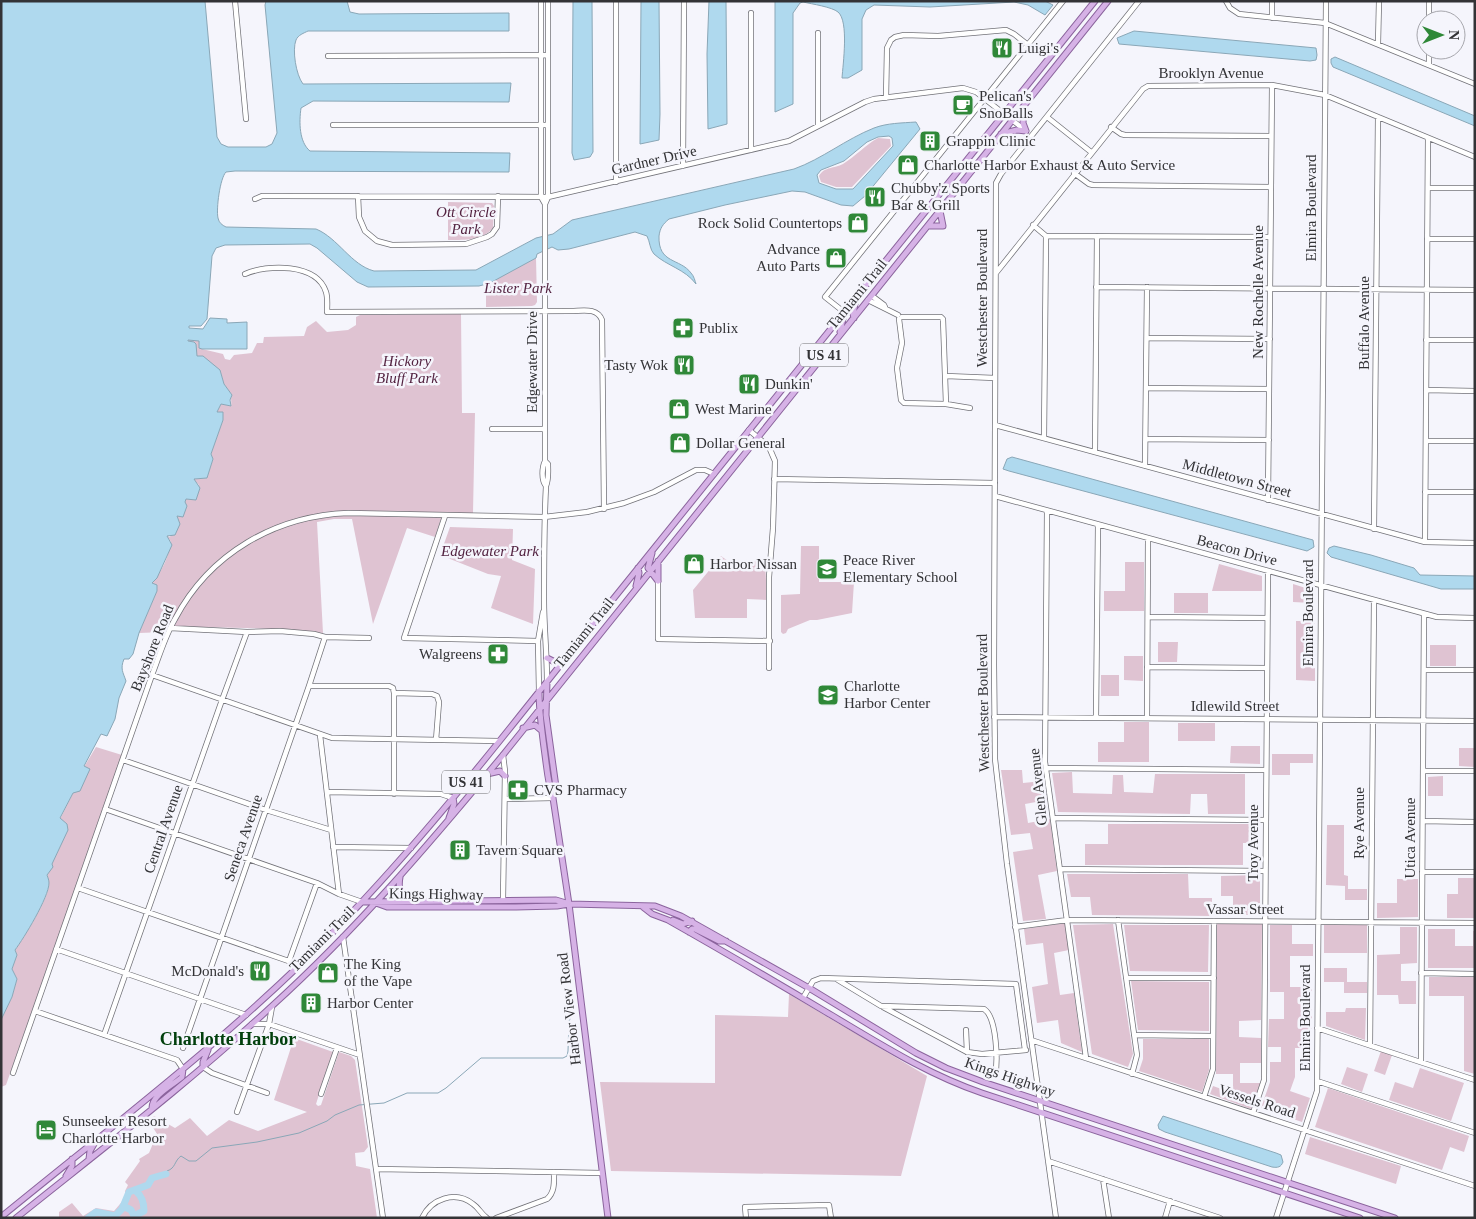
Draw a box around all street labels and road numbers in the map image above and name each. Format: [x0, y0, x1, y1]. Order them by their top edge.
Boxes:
street label: Brooklyn Avenue [1158, 65, 1264, 81]
street label: Gardner Drive [610, 142, 699, 178]
street label: Elmira Boulevard [1303, 154, 1319, 262]
street label: New Rochelle Avenue [1250, 225, 1266, 359]
street label: Westchester Boulevard [974, 228, 990, 367]
street label: Tamiami Trail [824, 256, 890, 332]
street label: Buffalo Avenue [1356, 276, 1372, 370]
street label: Edgewater Drive [524, 311, 540, 413]
road number: US 41 [800, 344, 848, 366]
street label: Middletown Street [1181, 456, 1294, 500]
street label: Beacon Drive [1195, 532, 1279, 569]
street label: Elmira Boulevard [1300, 559, 1316, 667]
street label: Tamiami Trail [551, 595, 617, 671]
street label: Bayshore Road [127, 602, 177, 694]
street label: Westchester Boulevard [974, 633, 992, 772]
street label: Idlewild Street [1191, 698, 1280, 714]
street label: Glen Avenue [1026, 747, 1050, 826]
road number: US 41 [442, 770, 490, 794]
street label: Central Avenue [140, 782, 186, 875]
street label: Rye Avenue [1351, 787, 1367, 859]
street label: Seneca Avenue [221, 792, 265, 884]
street label: Utica Avenue [1402, 797, 1418, 878]
street label: Troy Avenue [1245, 804, 1261, 882]
street label: Kings Highway [389, 885, 484, 903]
street label: Vassar Street [1206, 901, 1285, 917]
street label: Tamiami Trail [286, 903, 358, 975]
street label: Harbor View Road [554, 951, 584, 1066]
street label: Elmira Boulevard [1297, 964, 1313, 1072]
street label: Kings Highway [963, 1054, 1058, 1100]
street label: Vessels Road [1217, 1081, 1298, 1121]

